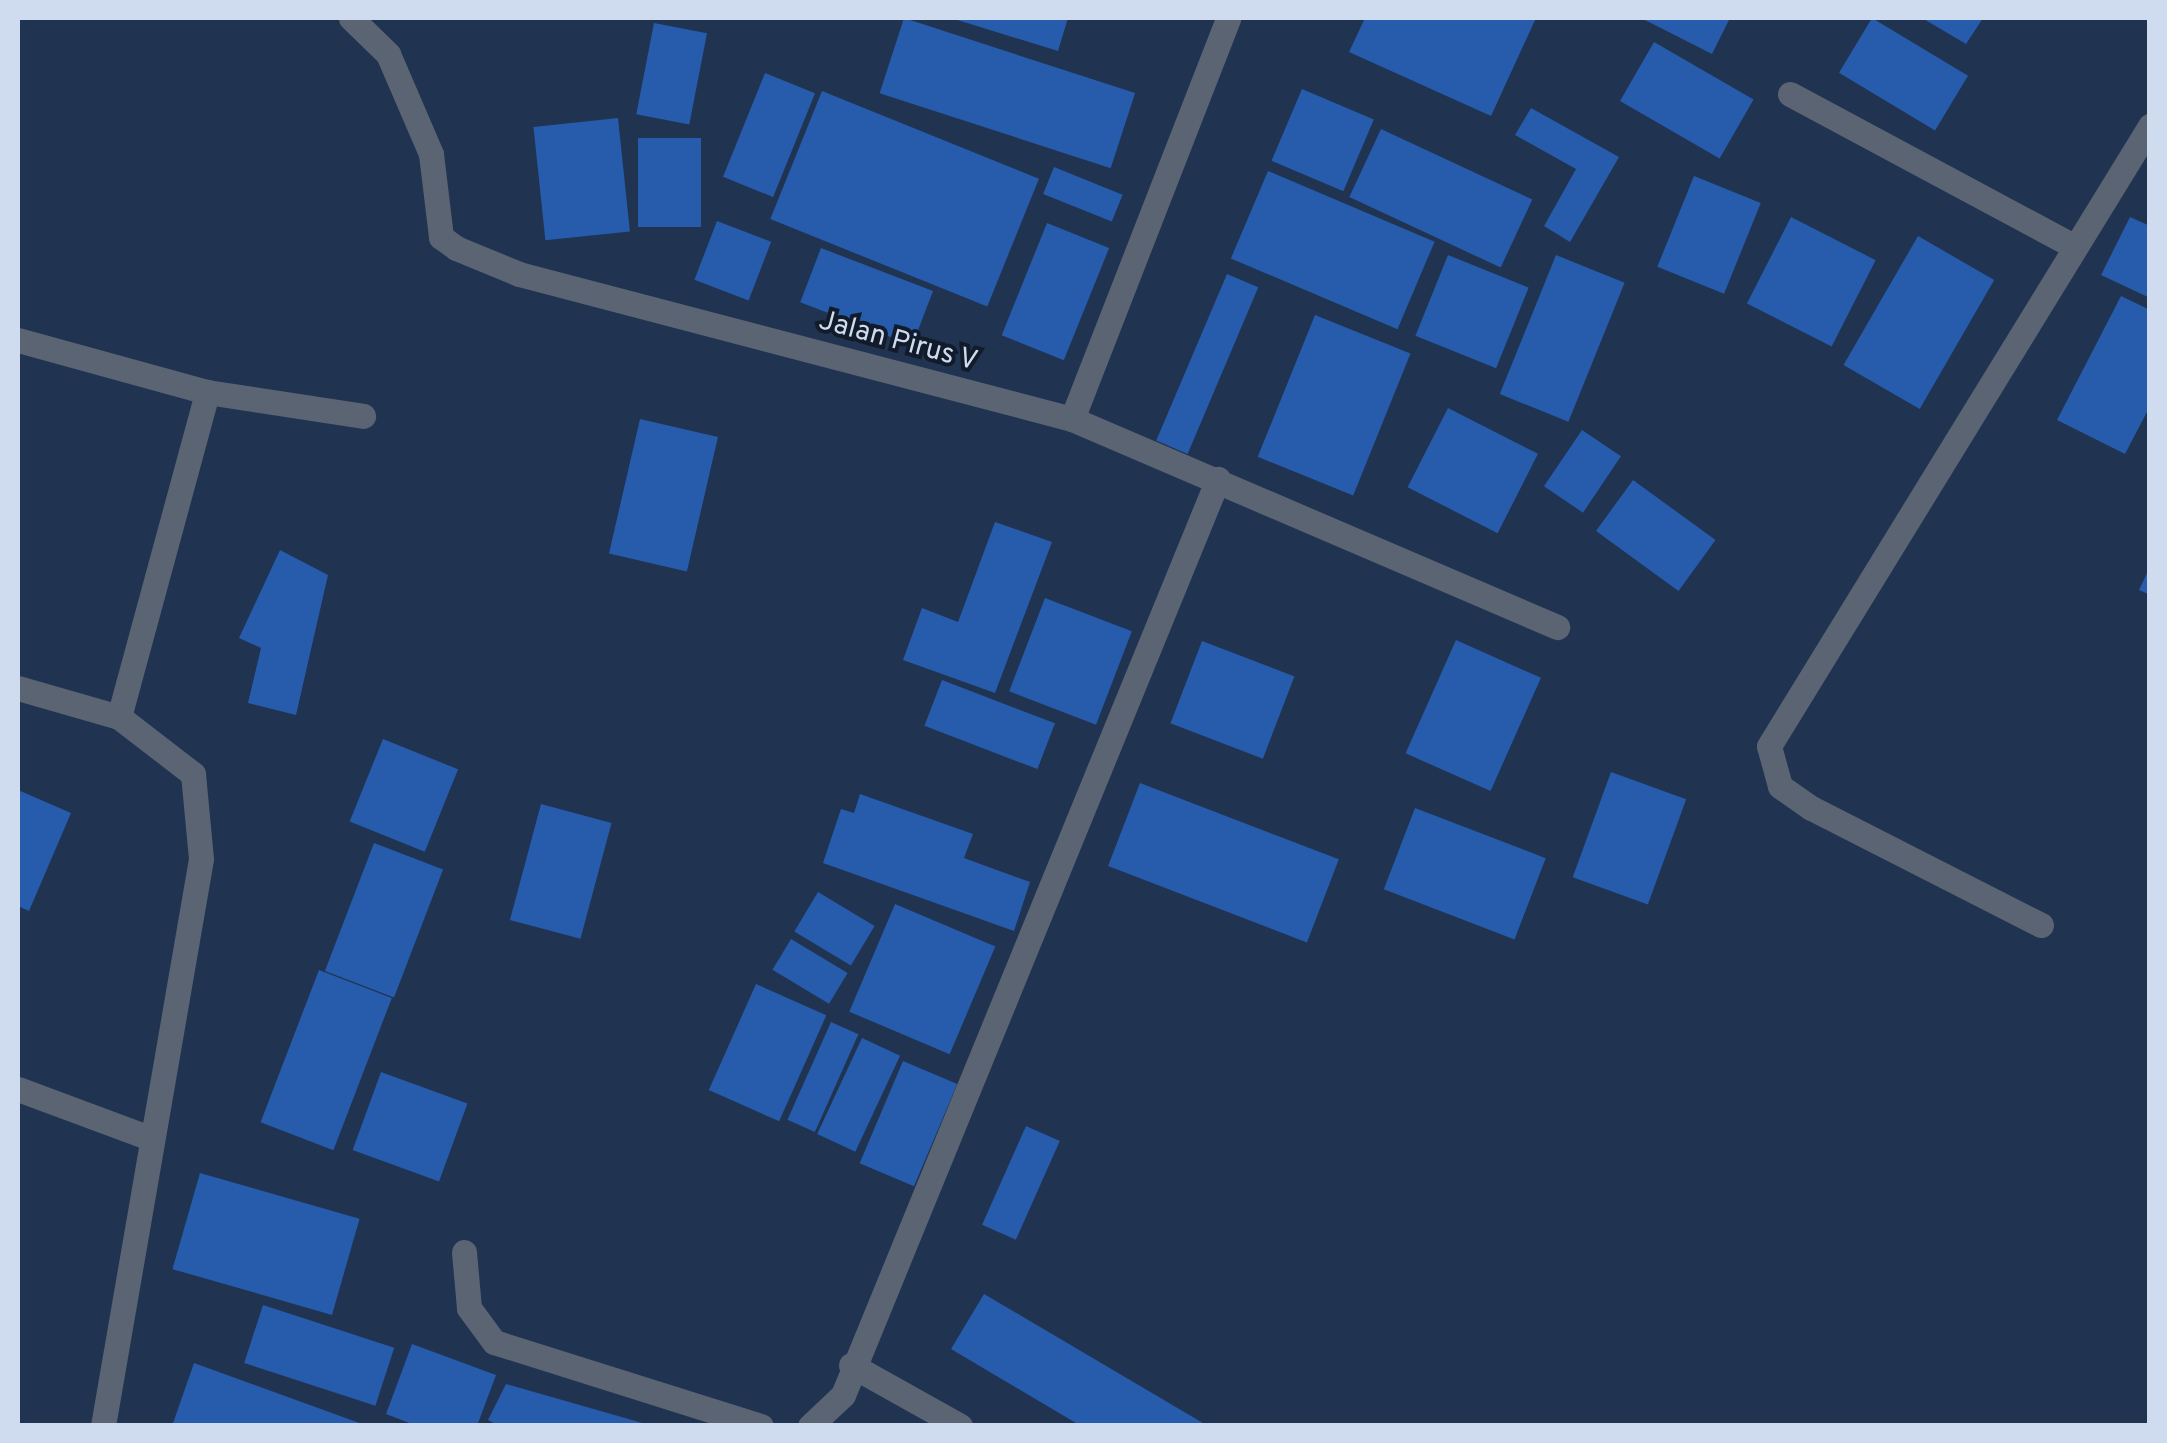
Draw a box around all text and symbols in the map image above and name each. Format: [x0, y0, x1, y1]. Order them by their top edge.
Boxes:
street label: Jalan Pirus V [815, 305, 981, 379]

